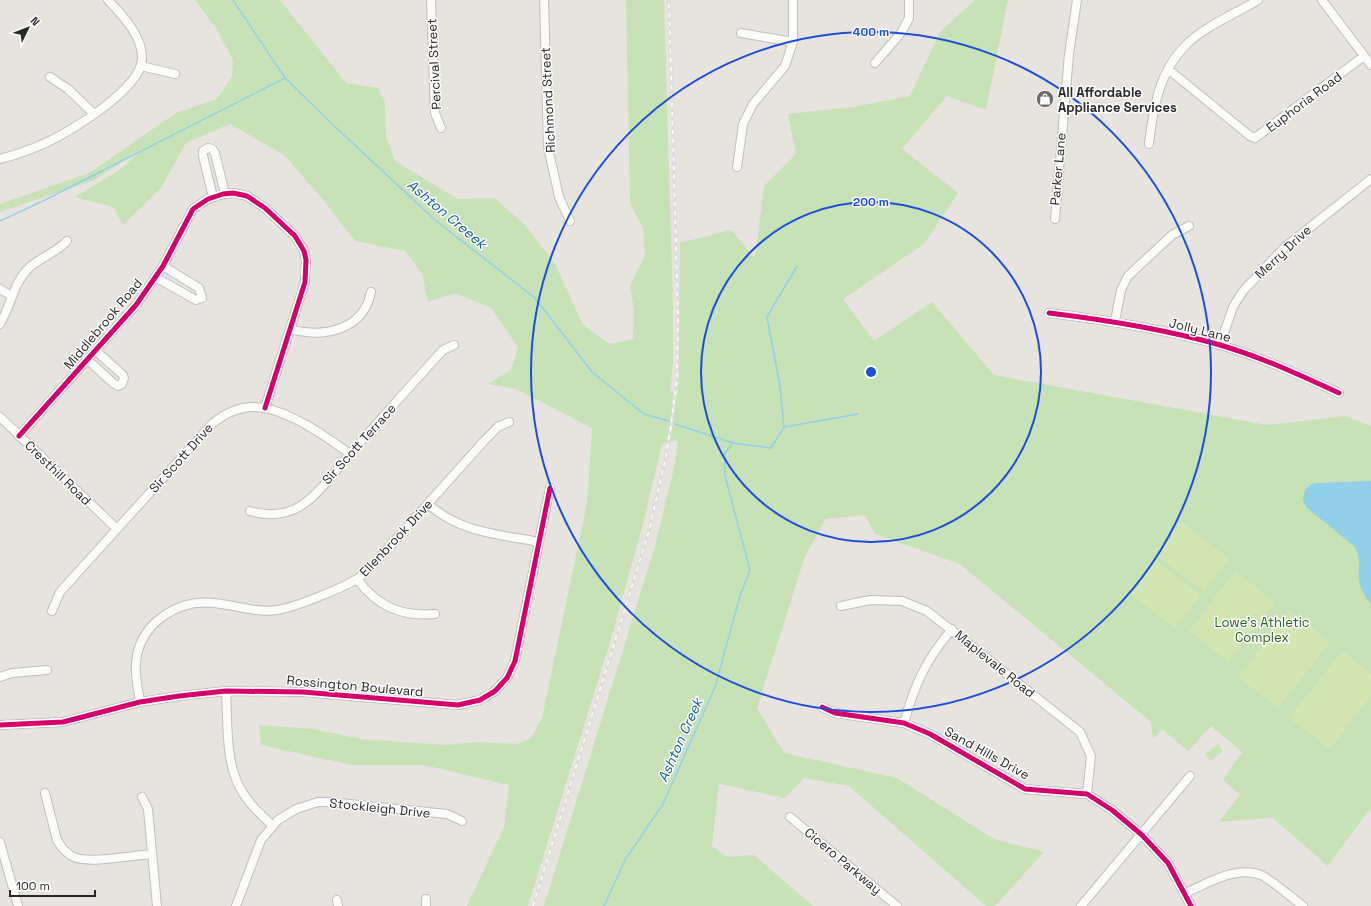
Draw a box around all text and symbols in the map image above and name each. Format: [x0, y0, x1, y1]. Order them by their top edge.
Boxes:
north arrow [8, 8, 48, 48]
text: N [28, 14, 43, 29]
street label: Percival Street [423, 18, 445, 110]
text: 400 m [853, 24, 889, 40]
street label: Richmond Street [537, 47, 559, 153]
street label: Euphoria Road [1263, 68, 1345, 136]
place label: All Affordable Appliance Services [1058, 84, 1177, 116]
shop icon: All Affordable Appliance Services [1035, 89, 1055, 109]
street label: Parker Lane [1046, 132, 1070, 206]
water label: Ashton Creeek [404, 176, 491, 253]
text: 200 m [853, 194, 889, 210]
street label: Merry Drive [1251, 222, 1315, 282]
street label: Middlebrook Road [60, 275, 146, 373]
street label: Jolly Lane [1167, 314, 1233, 346]
centre of rings [864, 365, 878, 379]
street label: Sir Scott Terrace [318, 400, 400, 488]
street label: Sir Scott Drive [145, 420, 217, 496]
street label: Cresthill Road [21, 437, 95, 509]
street label: Ellenbrook Drive [356, 496, 436, 580]
park label: Lowe's Athletic Complex [1214, 614, 1310, 646]
street label: Maplevale Road [952, 627, 1038, 701]
street label: Rossington Boulevard [286, 672, 424, 700]
water label: Ashton Creek [654, 694, 707, 785]
street label: Sand Hills Drive [942, 723, 1032, 783]
street label: Stockleigh Drive [329, 794, 431, 822]
street label: Cicero Parkway [801, 824, 885, 898]
scale bar [10, 872, 95, 898]
text: 100 m [16, 878, 50, 894]

